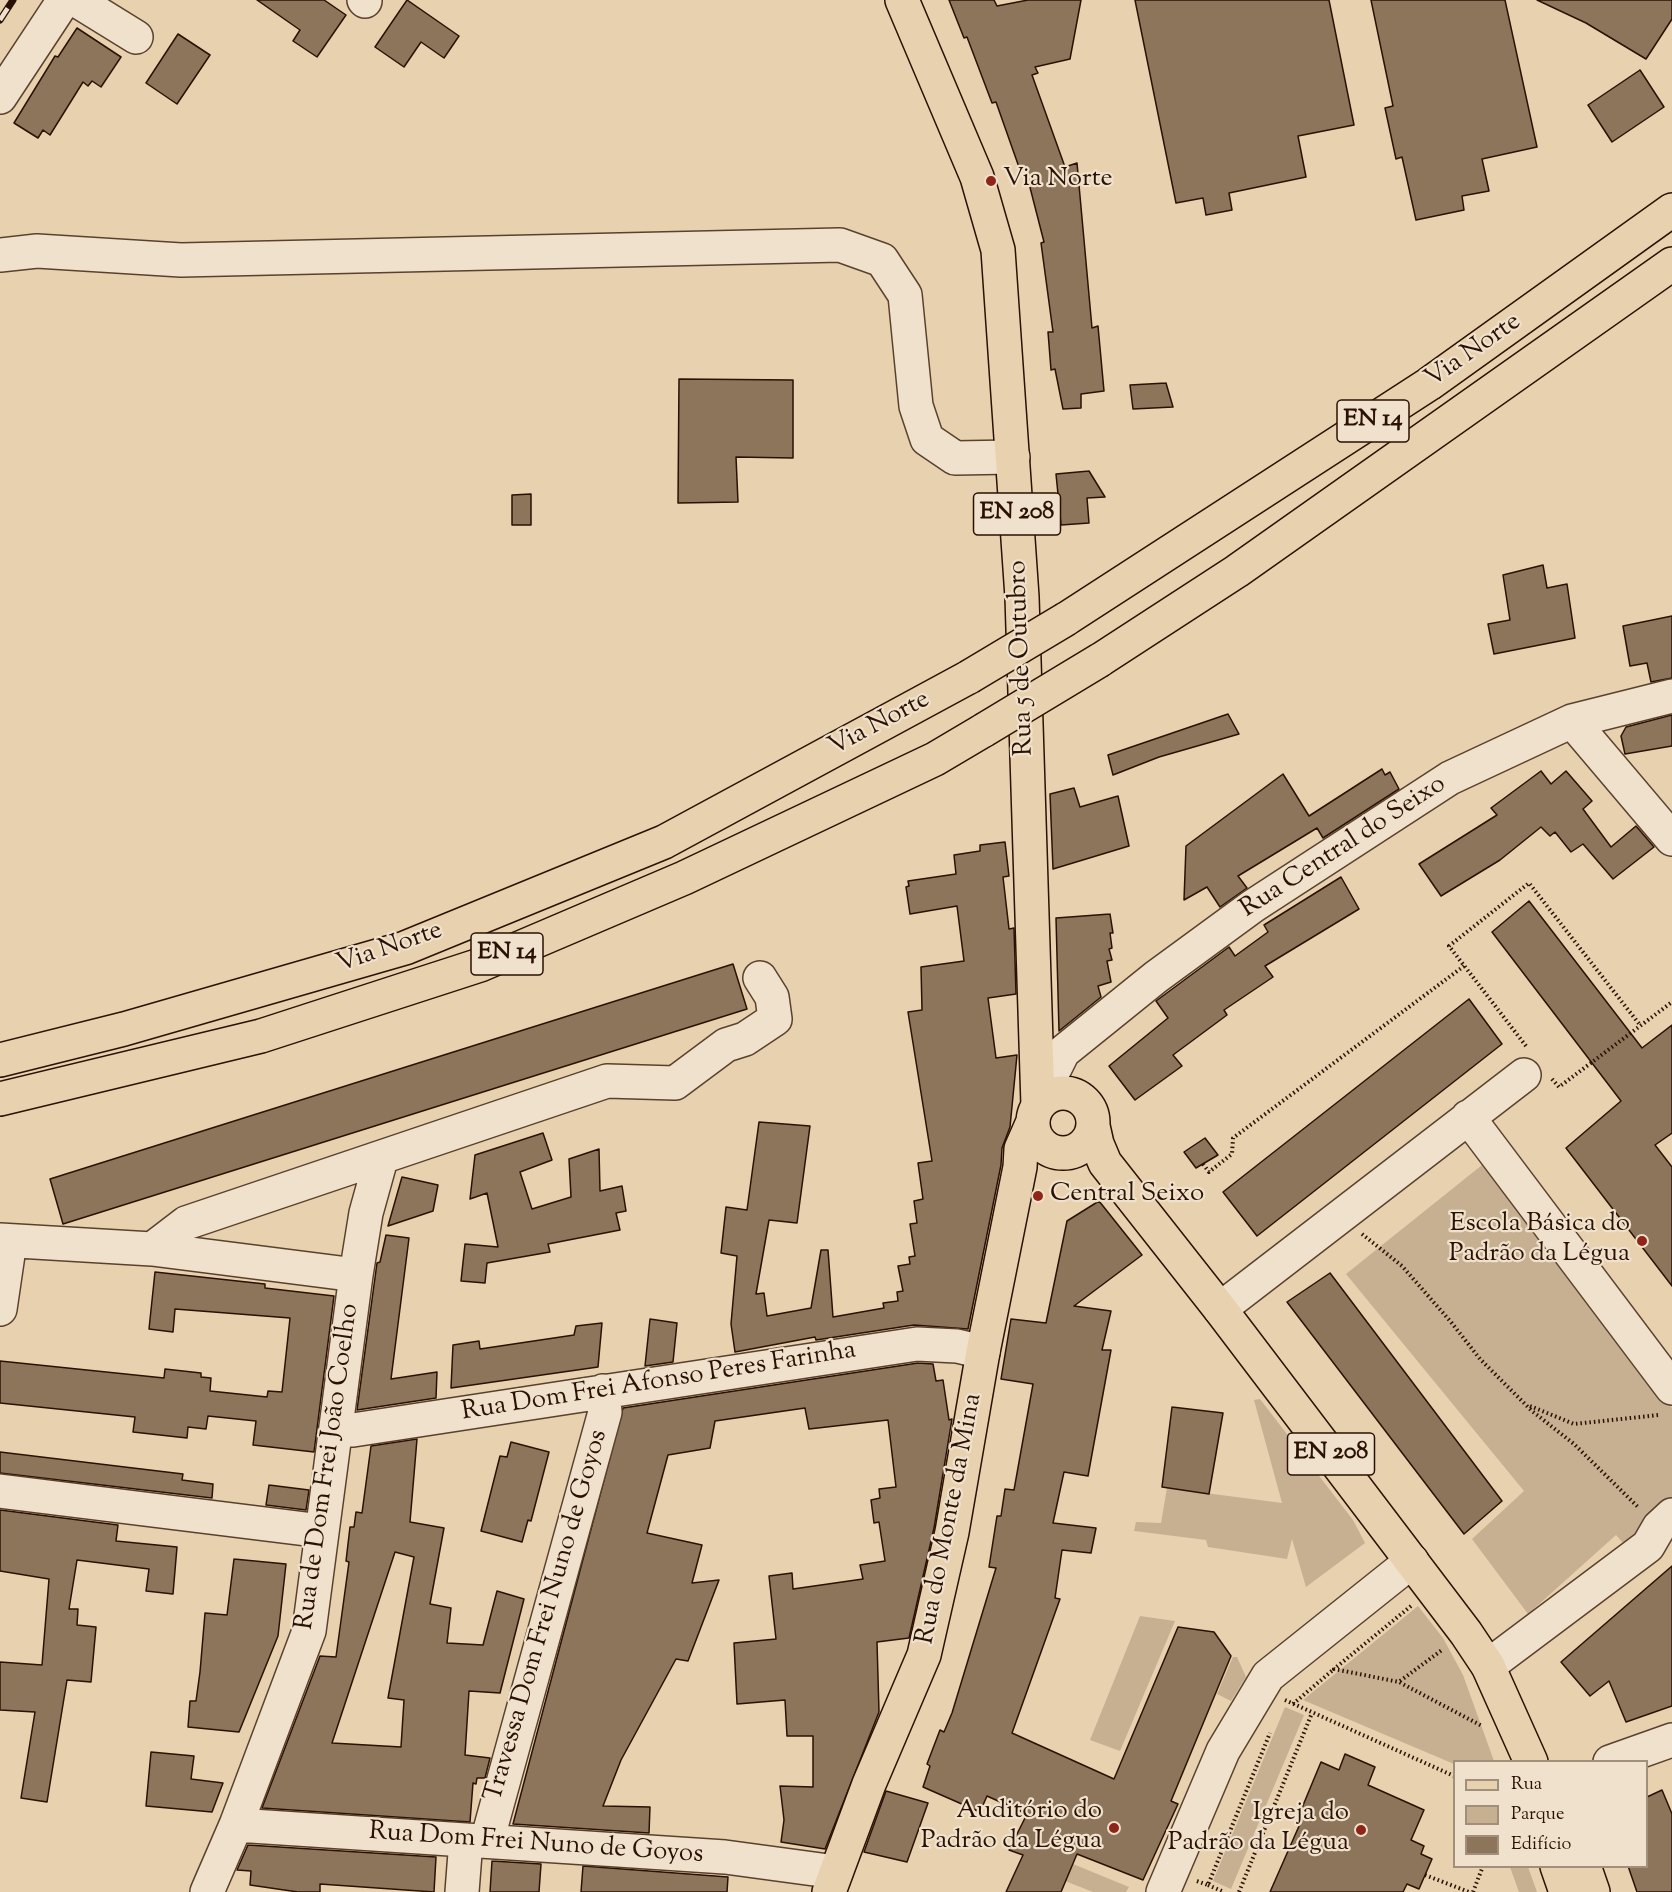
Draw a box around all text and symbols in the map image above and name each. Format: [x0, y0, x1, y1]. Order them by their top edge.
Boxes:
place label: Via Norte [1003, 165, 1113, 197]
marker: Via Norte [984, 174, 998, 188]
street label: Via Norte [1420, 308, 1528, 396]
road number: EN 14 [1337, 400, 1409, 442]
road number: EN 208 [974, 493, 1060, 535]
street label: Rua 5 de Outubro [1004, 560, 1042, 756]
street label: Via Norte [824, 685, 936, 765]
street label: Rua Central do Seixo [1235, 770, 1453, 926]
street label: Via Norte [333, 916, 447, 982]
road number: EN 14 [471, 933, 543, 975]
place label: Central Seixo [1050, 1180, 1204, 1212]
marker: Central Seixo [1031, 1189, 1045, 1203]
place label: Escola Básica do Padrão da Légua [1449, 1210, 1630, 1272]
marker: Escola Básica do Padrão da Légua [1635, 1234, 1649, 1248]
street label: Rua de Dom Frei João Coelho [291, 1302, 367, 1632]
street label: Rua Dom Frei Afonso Peres Farinha [460, 1336, 858, 1430]
street label: Rua do Monte da Mina [911, 1391, 991, 1647]
street label: Travessa Dom Frei Nuno de Goyos [480, 1427, 616, 1805]
road number: EN 208 [1288, 1433, 1374, 1475]
legend [1453, 1760, 1648, 1868]
text: Rua [1511, 1772, 1542, 1798]
place label: Auditório do Padrão da Légua [921, 1797, 1102, 1858]
place label: Igreja do Padrão da Légua [1168, 1799, 1349, 1860]
text: Parque [1511, 1802, 1564, 1828]
street label: Rua Dom Frei Nuno de Goyos [368, 1818, 704, 1872]
marker: Auditório do Padrão da Légua [1107, 1821, 1121, 1835]
marker: Igreja do Padrão da Légua [1354, 1823, 1368, 1837]
text: Edifício [1511, 1832, 1571, 1858]

